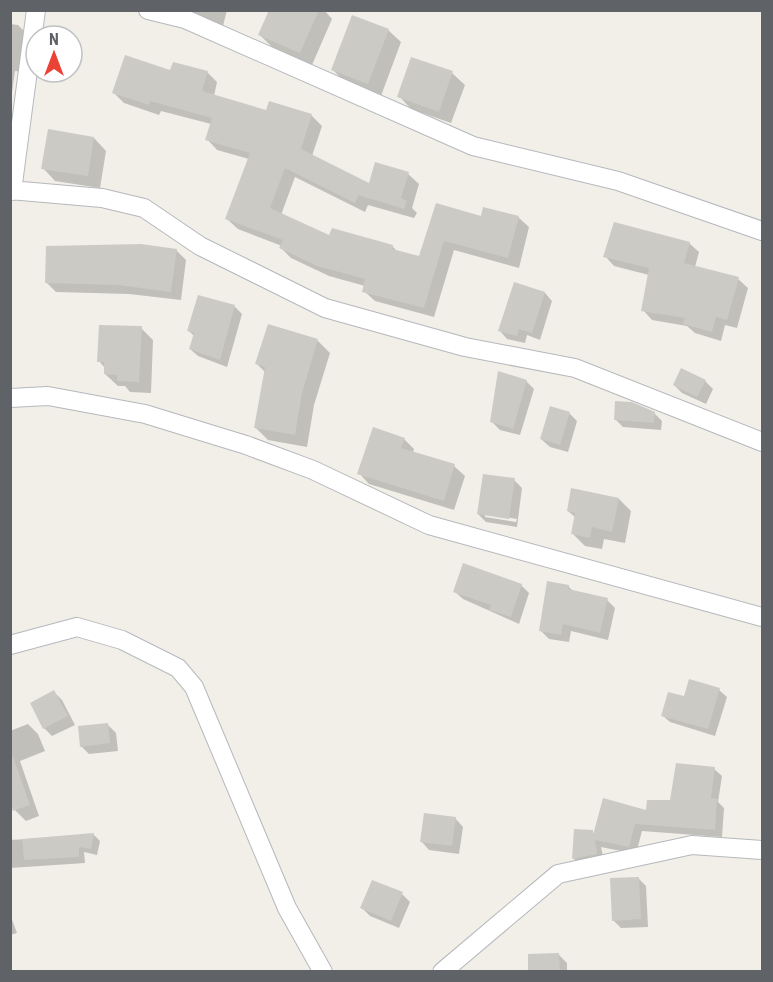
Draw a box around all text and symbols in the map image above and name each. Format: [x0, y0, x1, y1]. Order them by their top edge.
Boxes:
north arrow [24, 24, 84, 84]
text: N [49, 30, 59, 49]

